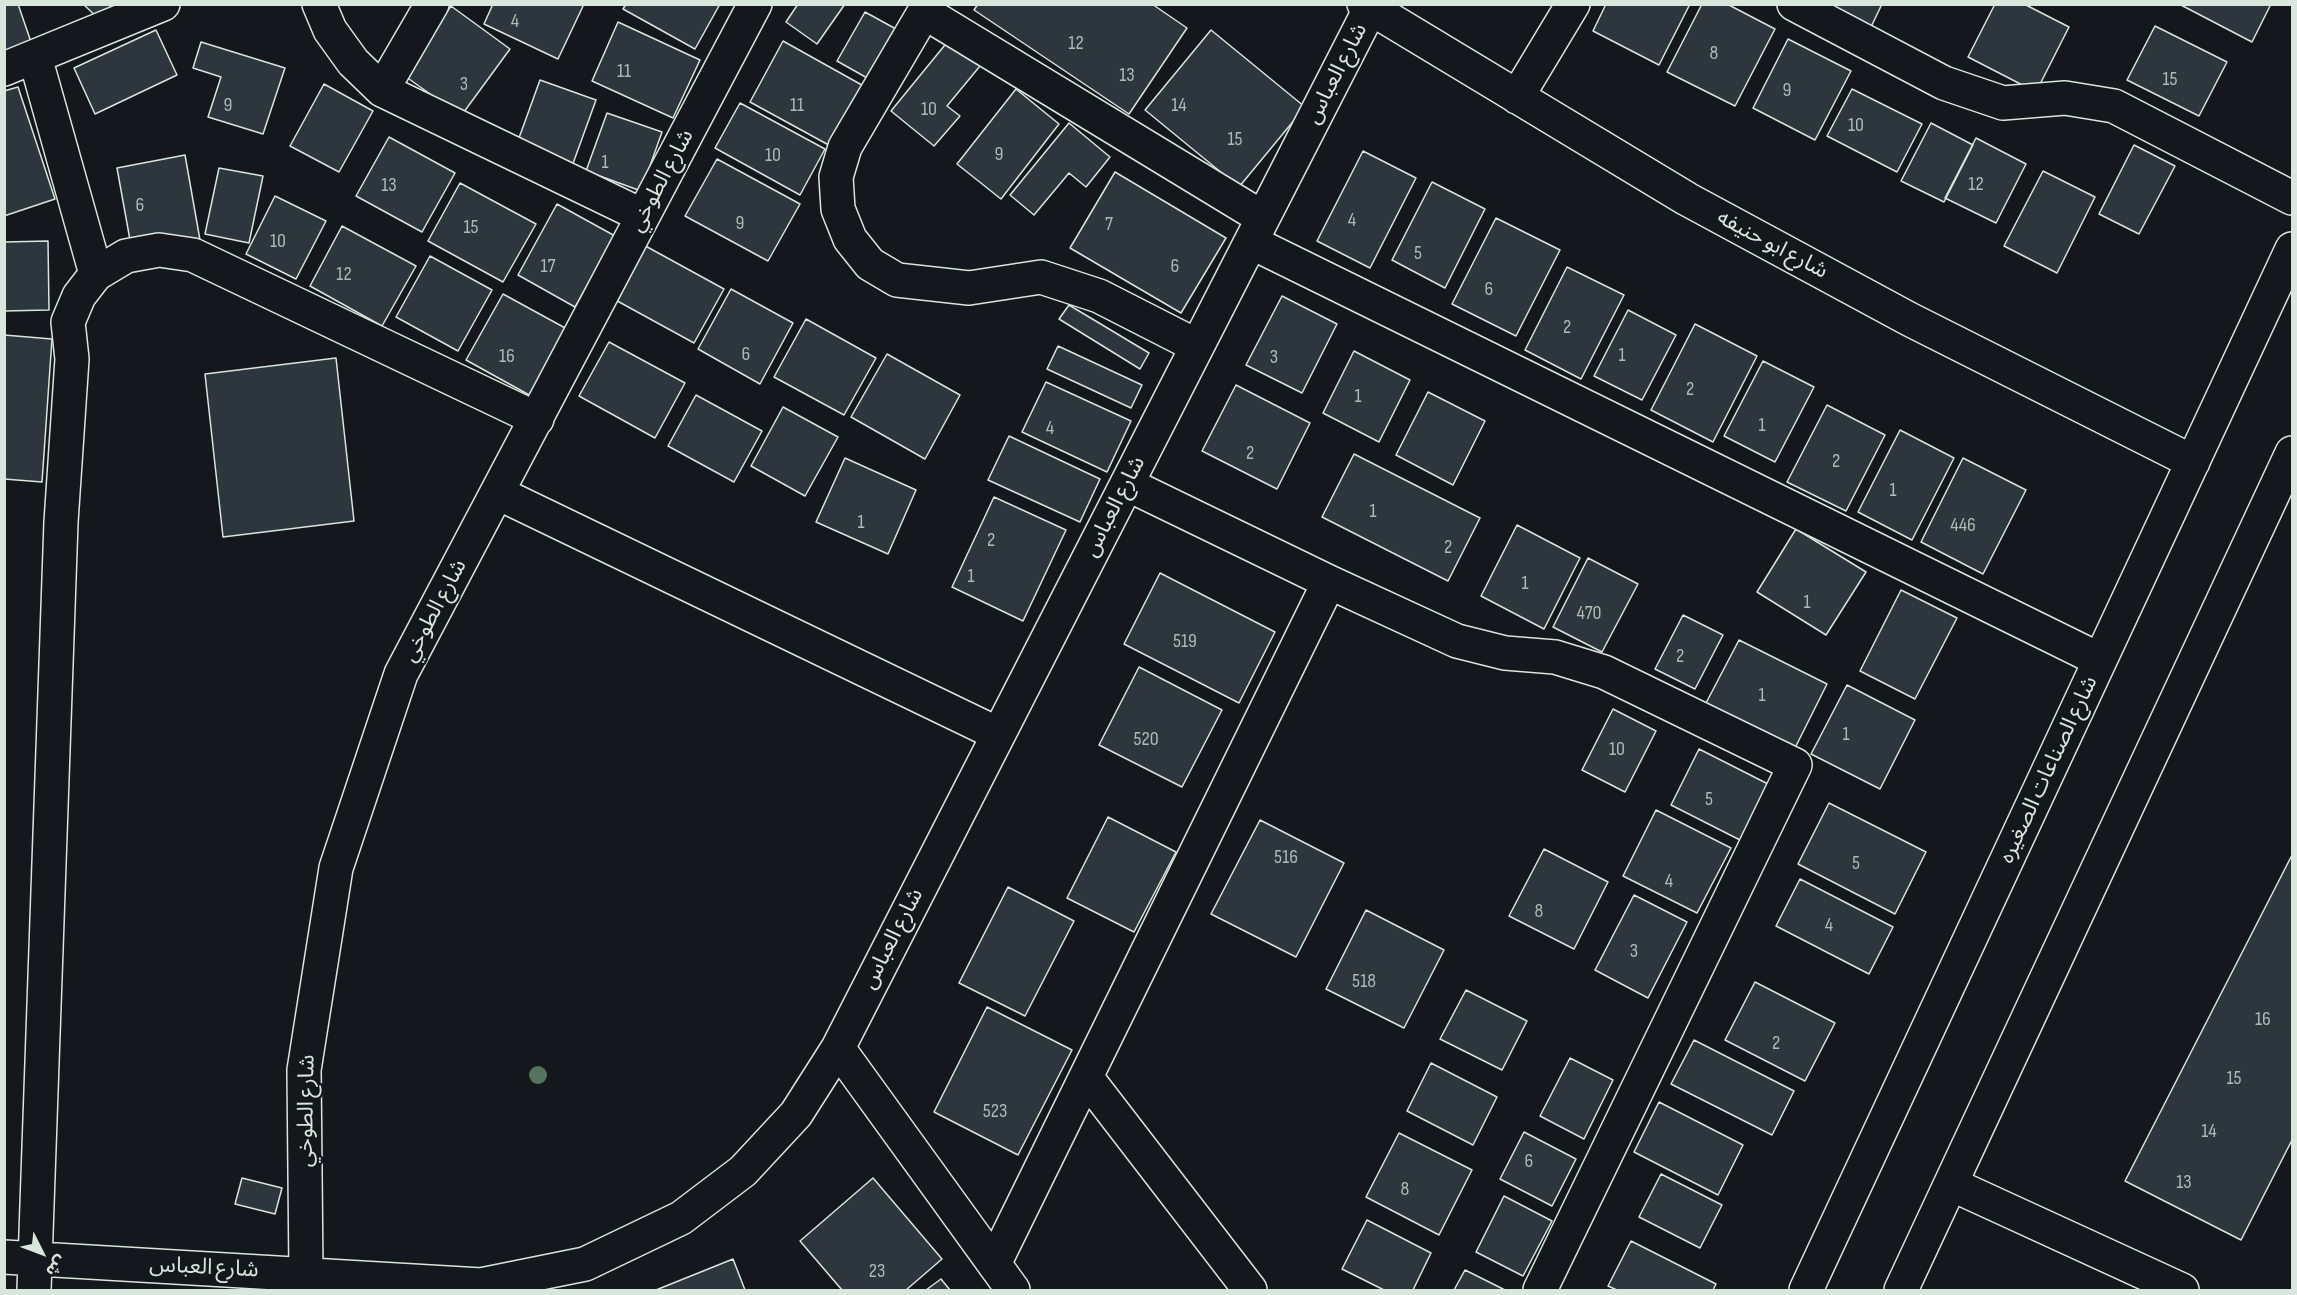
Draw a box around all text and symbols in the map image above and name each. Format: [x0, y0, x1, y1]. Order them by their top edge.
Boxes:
house number: 4 [511, 10, 519, 34]
street label: شارع العباس [1300, 19, 1374, 129]
house number: 12 [1068, 32, 1084, 56]
house number: 8 [1710, 42, 1718, 66]
house number: 11 [617, 60, 631, 84]
house number: 13 [1119, 64, 1135, 88]
house number: 15 [2162, 68, 2178, 92]
house number: 3 [460, 73, 468, 97]
house number: 9 [1783, 79, 1791, 103]
house number: 9 [224, 94, 232, 118]
house number: 11 [790, 94, 804, 118]
house number: 14 [1171, 94, 1187, 118]
house number: 10 [921, 98, 937, 122]
house number: 10 [1848, 114, 1864, 138]
street label: شارع الطوخي [624, 125, 700, 237]
house number: 15 [1227, 128, 1243, 152]
house number: 9 [995, 143, 1003, 167]
house number: 10 [765, 144, 781, 168]
house number: 1 [602, 151, 608, 175]
house number: 12 [1968, 173, 1984, 197]
house number: 13 [381, 174, 397, 198]
house number: 6 [136, 194, 144, 218]
street label: شارع ابو حنيفه [1712, 205, 1832, 285]
house number: 4 [1348, 209, 1356, 233]
house number: 9 [736, 212, 744, 236]
house number: 7 [1105, 213, 1113, 237]
house number: 15 [463, 216, 479, 240]
house number: 10 [270, 230, 286, 254]
house number: 5 [1414, 242, 1422, 266]
house number: 17 [541, 255, 555, 279]
house number: 6 [1171, 255, 1179, 279]
house number: 12 [336, 263, 352, 287]
house number: 6 [1485, 278, 1493, 302]
house number: 2 [1563, 316, 1571, 340]
house number: 6 [742, 343, 750, 367]
house number: 1 [1619, 344, 1625, 368]
house number: 16 [499, 345, 515, 369]
house number: 3 [1270, 346, 1278, 370]
house number: 2 [1686, 378, 1694, 402]
house number: 1 [1355, 385, 1361, 409]
house number: 1 [1759, 414, 1765, 438]
house number: 4 [1046, 417, 1054, 441]
house number: 2 [1246, 442, 1254, 466]
house number: 2 [1832, 450, 1840, 474]
street label: شارع العباس [1078, 452, 1152, 562]
house number: 1 [1890, 479, 1896, 503]
house number: 1 [1370, 500, 1376, 524]
house number: 1 [858, 511, 864, 535]
house number: 446 [1950, 514, 1976, 538]
house number: 2 [987, 529, 995, 553]
house number: 2 [1444, 536, 1452, 560]
street label: شارع الطوخي [397, 555, 473, 667]
house number: 1 [968, 565, 974, 589]
house number: 1 [1522, 572, 1528, 596]
house number: 1 [1804, 591, 1810, 615]
house number: 470 [1576, 602, 1602, 626]
house number: 519 [1173, 630, 1197, 654]
house number: 2 [1676, 645, 1684, 669]
street label: شارع الصناعات الصغيره [1994, 672, 2104, 868]
house number: 1 [1759, 684, 1765, 708]
house number: 1 [1843, 723, 1849, 747]
house number: 520 [1133, 728, 1159, 752]
house number: 10 [1609, 738, 1625, 762]
house number: 5 [1705, 788, 1713, 812]
house number: 516 [1274, 846, 1298, 870]
house number: 5 [1852, 852, 1860, 876]
house number: 4 [1665, 870, 1673, 894]
street label: شارع العباس [856, 884, 930, 994]
house number: 8 [1535, 900, 1543, 924]
house number: 4 [1825, 914, 1833, 938]
house number: 3 [1630, 940, 1638, 964]
house number: 518 [1352, 970, 1376, 994]
house number: 16 [2255, 1008, 2271, 1032]
house number: 2 [1772, 1032, 1780, 1056]
street label: شارع الطوخي [293, 1055, 321, 1167]
house number: 15 [2226, 1067, 2242, 1091]
house number: 523 [983, 1100, 1007, 1124]
house number: 14 [2201, 1120, 2217, 1144]
house number: 6 [1525, 1150, 1533, 1174]
house number: 13 [2176, 1171, 2192, 1195]
house number: 8 [1401, 1178, 1409, 1202]
north arrow [12, 1223, 72, 1283]
text: ش [41, 1251, 70, 1280]
street label: شارع العباس [149, 1252, 259, 1284]
house number: 23 [869, 1260, 885, 1284]

